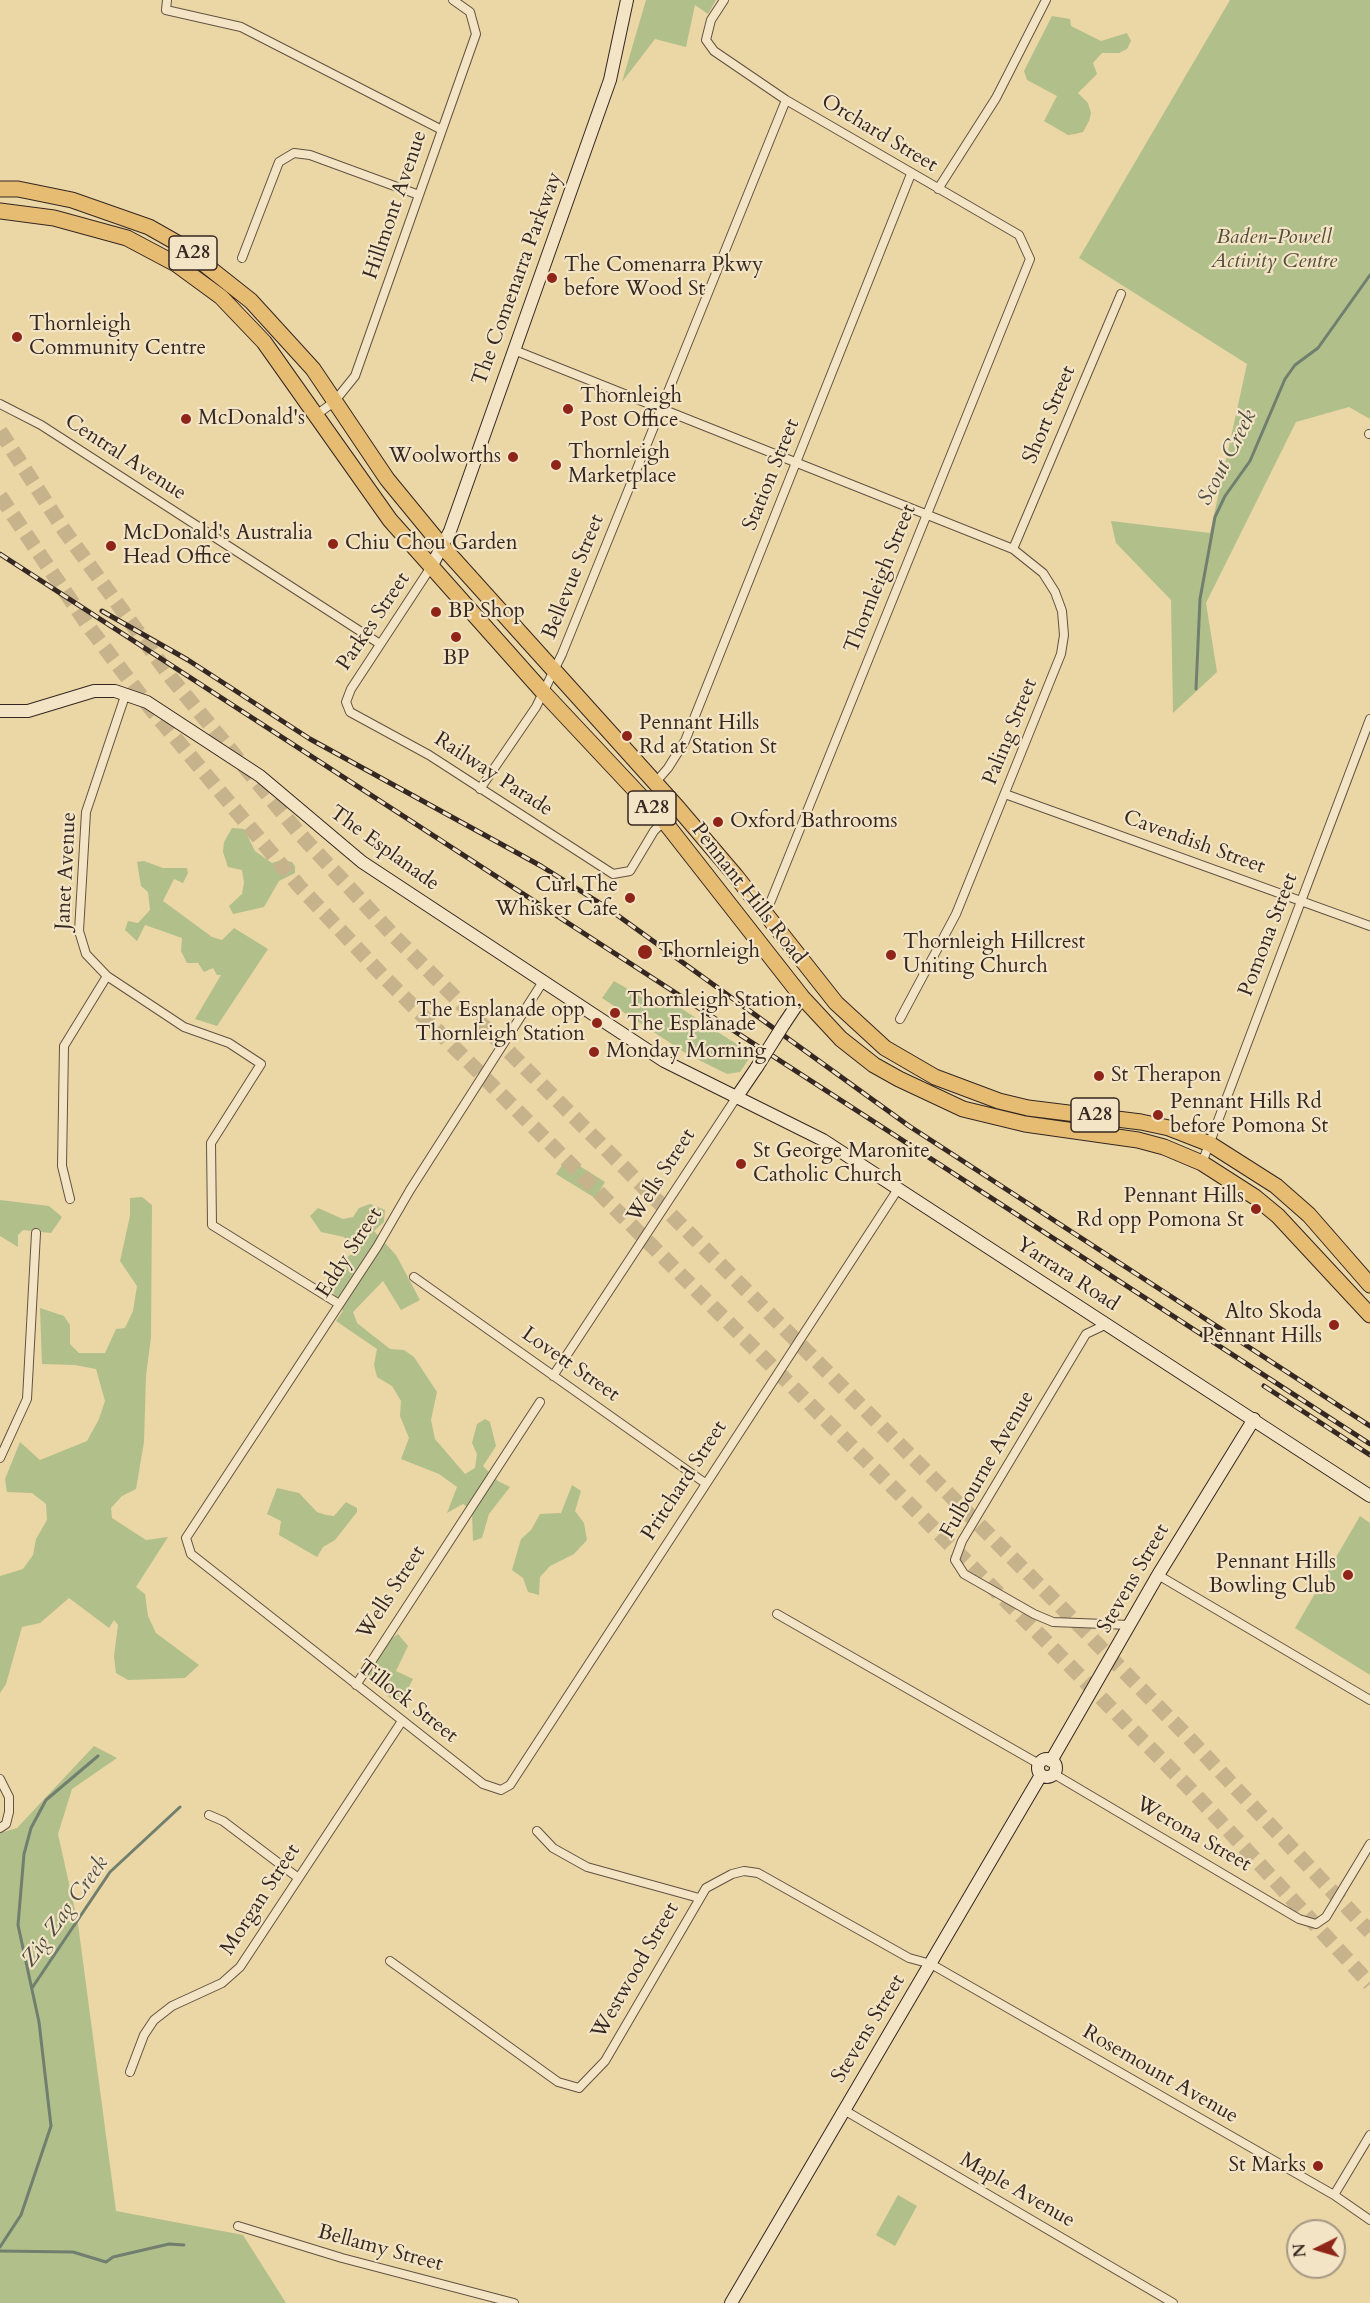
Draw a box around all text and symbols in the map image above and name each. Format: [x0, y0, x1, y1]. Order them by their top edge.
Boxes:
street label: Orchard Street [816, 89, 942, 179]
street label: Hillmont Avenue [359, 127, 433, 283]
street label: The Comenarra Parkway [468, 169, 568, 389]
park label: Baden-Powell Activity Centre [1211, 225, 1337, 275]
road number: A28 [169, 236, 217, 270]
place label: The Comenarra Pkwy before Wood St [564, 253, 763, 303]
marker: The Comenarra Pkwy before Wood St [545, 271, 559, 285]
place label: Thornleigh Community Centre [29, 312, 206, 362]
marker: Thornleigh Community Centre [10, 330, 24, 344]
street label: Short Street [1018, 362, 1082, 468]
place label: Thornleigh Post Office [580, 384, 682, 434]
marker: Thornleigh Post Office [561, 402, 575, 416]
place label: McDonald's [198, 406, 305, 432]
water label: Scout Creek [1193, 406, 1263, 510]
street label: Central Avenue [59, 409, 191, 507]
marker: McDonald's [179, 412, 193, 426]
street label: Station Street [738, 415, 806, 535]
place label: Thornleigh Marketplace [568, 440, 677, 490]
place label: Woolworths [389, 444, 501, 470]
marker: Woolworths [506, 450, 520, 464]
marker: Thornleigh Marketplace [549, 458, 563, 472]
street label: Thornleigh Street [840, 501, 922, 657]
street label: Bellevue Street [538, 511, 610, 643]
place label: McDonald's Australia Head Office [123, 521, 313, 571]
place label: Chiu Chou Garden [345, 531, 518, 557]
marker: Chiu Chou Garden [326, 537, 340, 551]
marker: McDonald's Australia Head Office [104, 539, 118, 553]
street label: Parkes Street [332, 568, 416, 676]
place label: BP Shop [448, 599, 525, 625]
marker: BP Shop [429, 605, 443, 619]
marker: BP [449, 630, 463, 644]
place label: BP [443, 646, 469, 672]
street label: Paling Street [978, 675, 1044, 789]
place label: Pennant Hills Rd at Station St [639, 711, 777, 761]
street label: Railway Parade [429, 727, 557, 823]
marker: Pennant Hills Rd at Station St [620, 729, 634, 743]
road number: A28 [628, 791, 676, 825]
street label: The Esplanade [324, 801, 444, 897]
street label: Cavendish Street [1120, 806, 1268, 880]
place label: Oxford Bathrooms [730, 809, 897, 835]
street label: Janet Avenue [51, 811, 83, 931]
marker: Oxford Bathrooms [711, 815, 725, 829]
street label: Pennant Hills Road [685, 818, 811, 970]
street label: Pomona Street [1234, 870, 1304, 1000]
place label: Curl The Whisker Cafe [495, 873, 618, 923]
marker: Curl The Whisker Cafe [623, 891, 637, 905]
place label: Thornleigh Hillcrest Uniting Church [903, 930, 1085, 980]
place label: Thornleigh [658, 939, 760, 965]
marker: Thornleigh [636, 943, 654, 961]
marker: Thornleigh Hillcrest Uniting Church [884, 948, 898, 962]
place label: Thornleigh Station, The Esplanade [627, 988, 802, 1038]
place label: The Esplanade opp Thornleigh Station [415, 998, 585, 1048]
marker: Thornleigh Station, The Esplanade [608, 1006, 622, 1020]
marker: The Esplanade opp Thornleigh Station [590, 1016, 604, 1030]
place label: Monday Morning [606, 1039, 766, 1065]
marker: Monday Morning [587, 1045, 601, 1059]
place label: St Therapon [1111, 1063, 1221, 1089]
marker: St Therapon [1092, 1069, 1106, 1083]
place label: Pennant Hills Rd before Pomona St [1170, 1090, 1328, 1140]
road number: A28 [1071, 1098, 1119, 1132]
marker: Pennant Hills Rd before Pomona St [1151, 1108, 1165, 1122]
street label: Wells Street [622, 1124, 702, 1228]
place label: St George Maronite Catholic Church [753, 1139, 930, 1189]
marker: St George Maronite Catholic Church [734, 1157, 748, 1171]
place label: Pennant Hills Rd opp Pomona St [1077, 1184, 1244, 1234]
marker: Pennant Hills Rd opp Pomona St [1249, 1202, 1263, 1216]
street label: Eddy Street [312, 1203, 388, 1303]
street label: Yarrara Road [1011, 1232, 1123, 1318]
place label: Alto Skoda Pennant Hills [1202, 1300, 1322, 1350]
marker: Alto Skoda Pennant Hills [1327, 1318, 1341, 1332]
street label: Lovett Street [516, 1322, 624, 1408]
street label: Fulbourne Avenue [936, 1387, 1040, 1543]
street label: Pritchard Street [637, 1416, 733, 1546]
street label: Stevens Street [1093, 1520, 1175, 1638]
street label: Wells Street [352, 1541, 432, 1645]
place label: Pennant Hills Bowling Club [1209, 1550, 1336, 1600]
marker: Pennant Hills Bowling Club [1341, 1568, 1355, 1582]
street label: Tillock Street [352, 1655, 462, 1749]
street label: Werona Street [1131, 1792, 1255, 1878]
street label: Morgan Street [216, 1840, 306, 1960]
water label: Zig Zag Creek [17, 1851, 115, 1973]
street label: Westwood Street [587, 1898, 685, 2044]
street label: Stevens Street [827, 1970, 911, 2088]
street label: Rosemount Avenue [1078, 2020, 1242, 2130]
street label: Maple Avenue [955, 2148, 1079, 2234]
place label: St Marks [1228, 2153, 1306, 2179]
marker: St Marks [1311, 2159, 1325, 2173]
north arrow [1286, 2219, 1346, 2279]
street label: Bellamy Street [315, 2220, 445, 2278]
text: N [1288, 2243, 1312, 2258]

